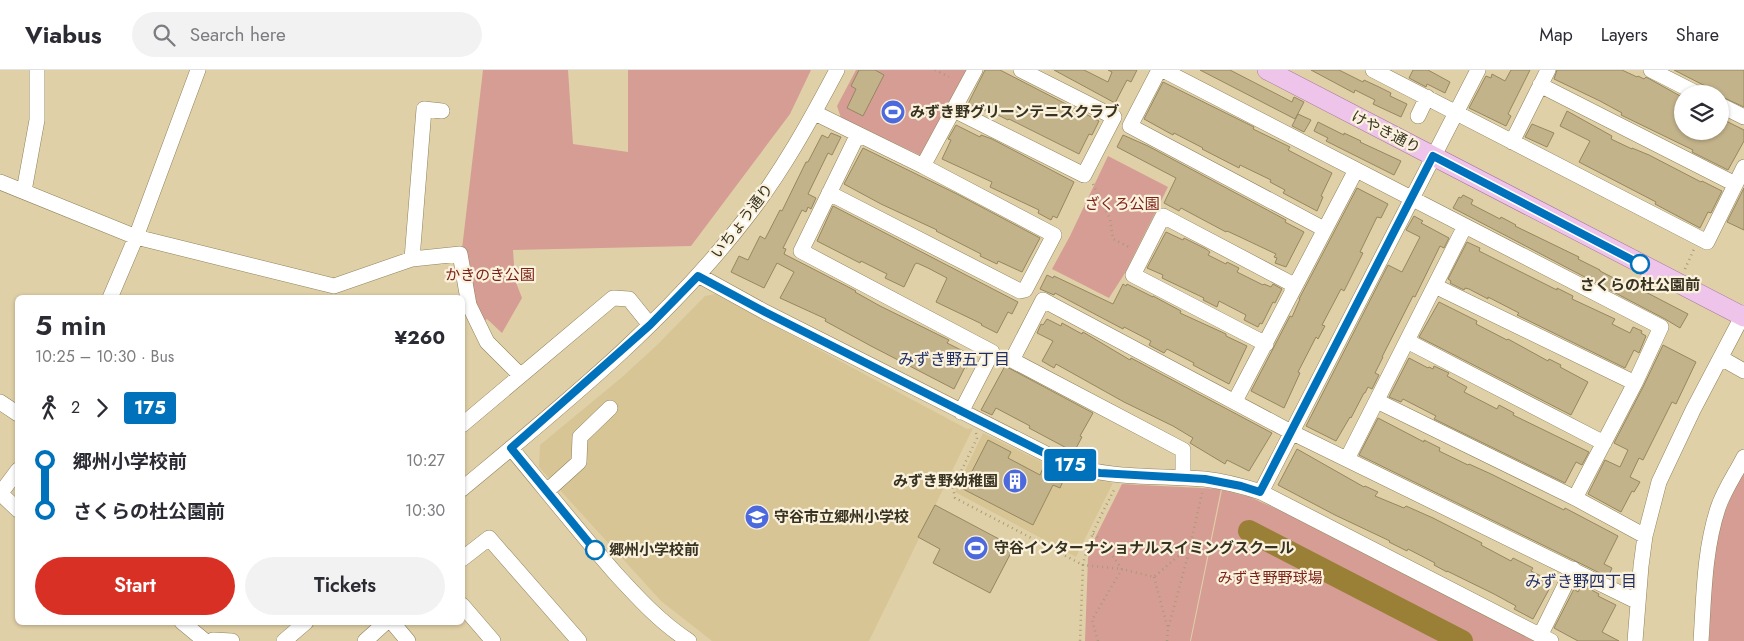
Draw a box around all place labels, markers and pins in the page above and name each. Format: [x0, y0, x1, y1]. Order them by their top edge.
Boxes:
sports icon: みずき野グリーンテニスクラブ [880, 99, 906, 125]
place label: みずき野グリーンテニスクラブ [910, 101, 1119, 123]
marker: さくらの杜公園前 [1630, 254, 1650, 274]
place label: さくらの杜公園前 [1580, 274, 1700, 296]
building icon: みずき野幼稚園 [1002, 468, 1028, 494]
place label: みずき野幼稚園 [893, 470, 998, 492]
school or university icon: 守谷市立郷州小学校 [744, 504, 770, 530]
place label: 守谷市立郷州小学校 [774, 506, 909, 528]
sports icon: 守谷インターナショナルスイミングスクール [963, 535, 989, 561]
place label: 守谷インターナショナルスイミングスクール [994, 537, 1294, 559]
place label: 郷州小学校前 [609, 539, 699, 561]
marker: 郷州小学校前 [585, 540, 605, 560]

